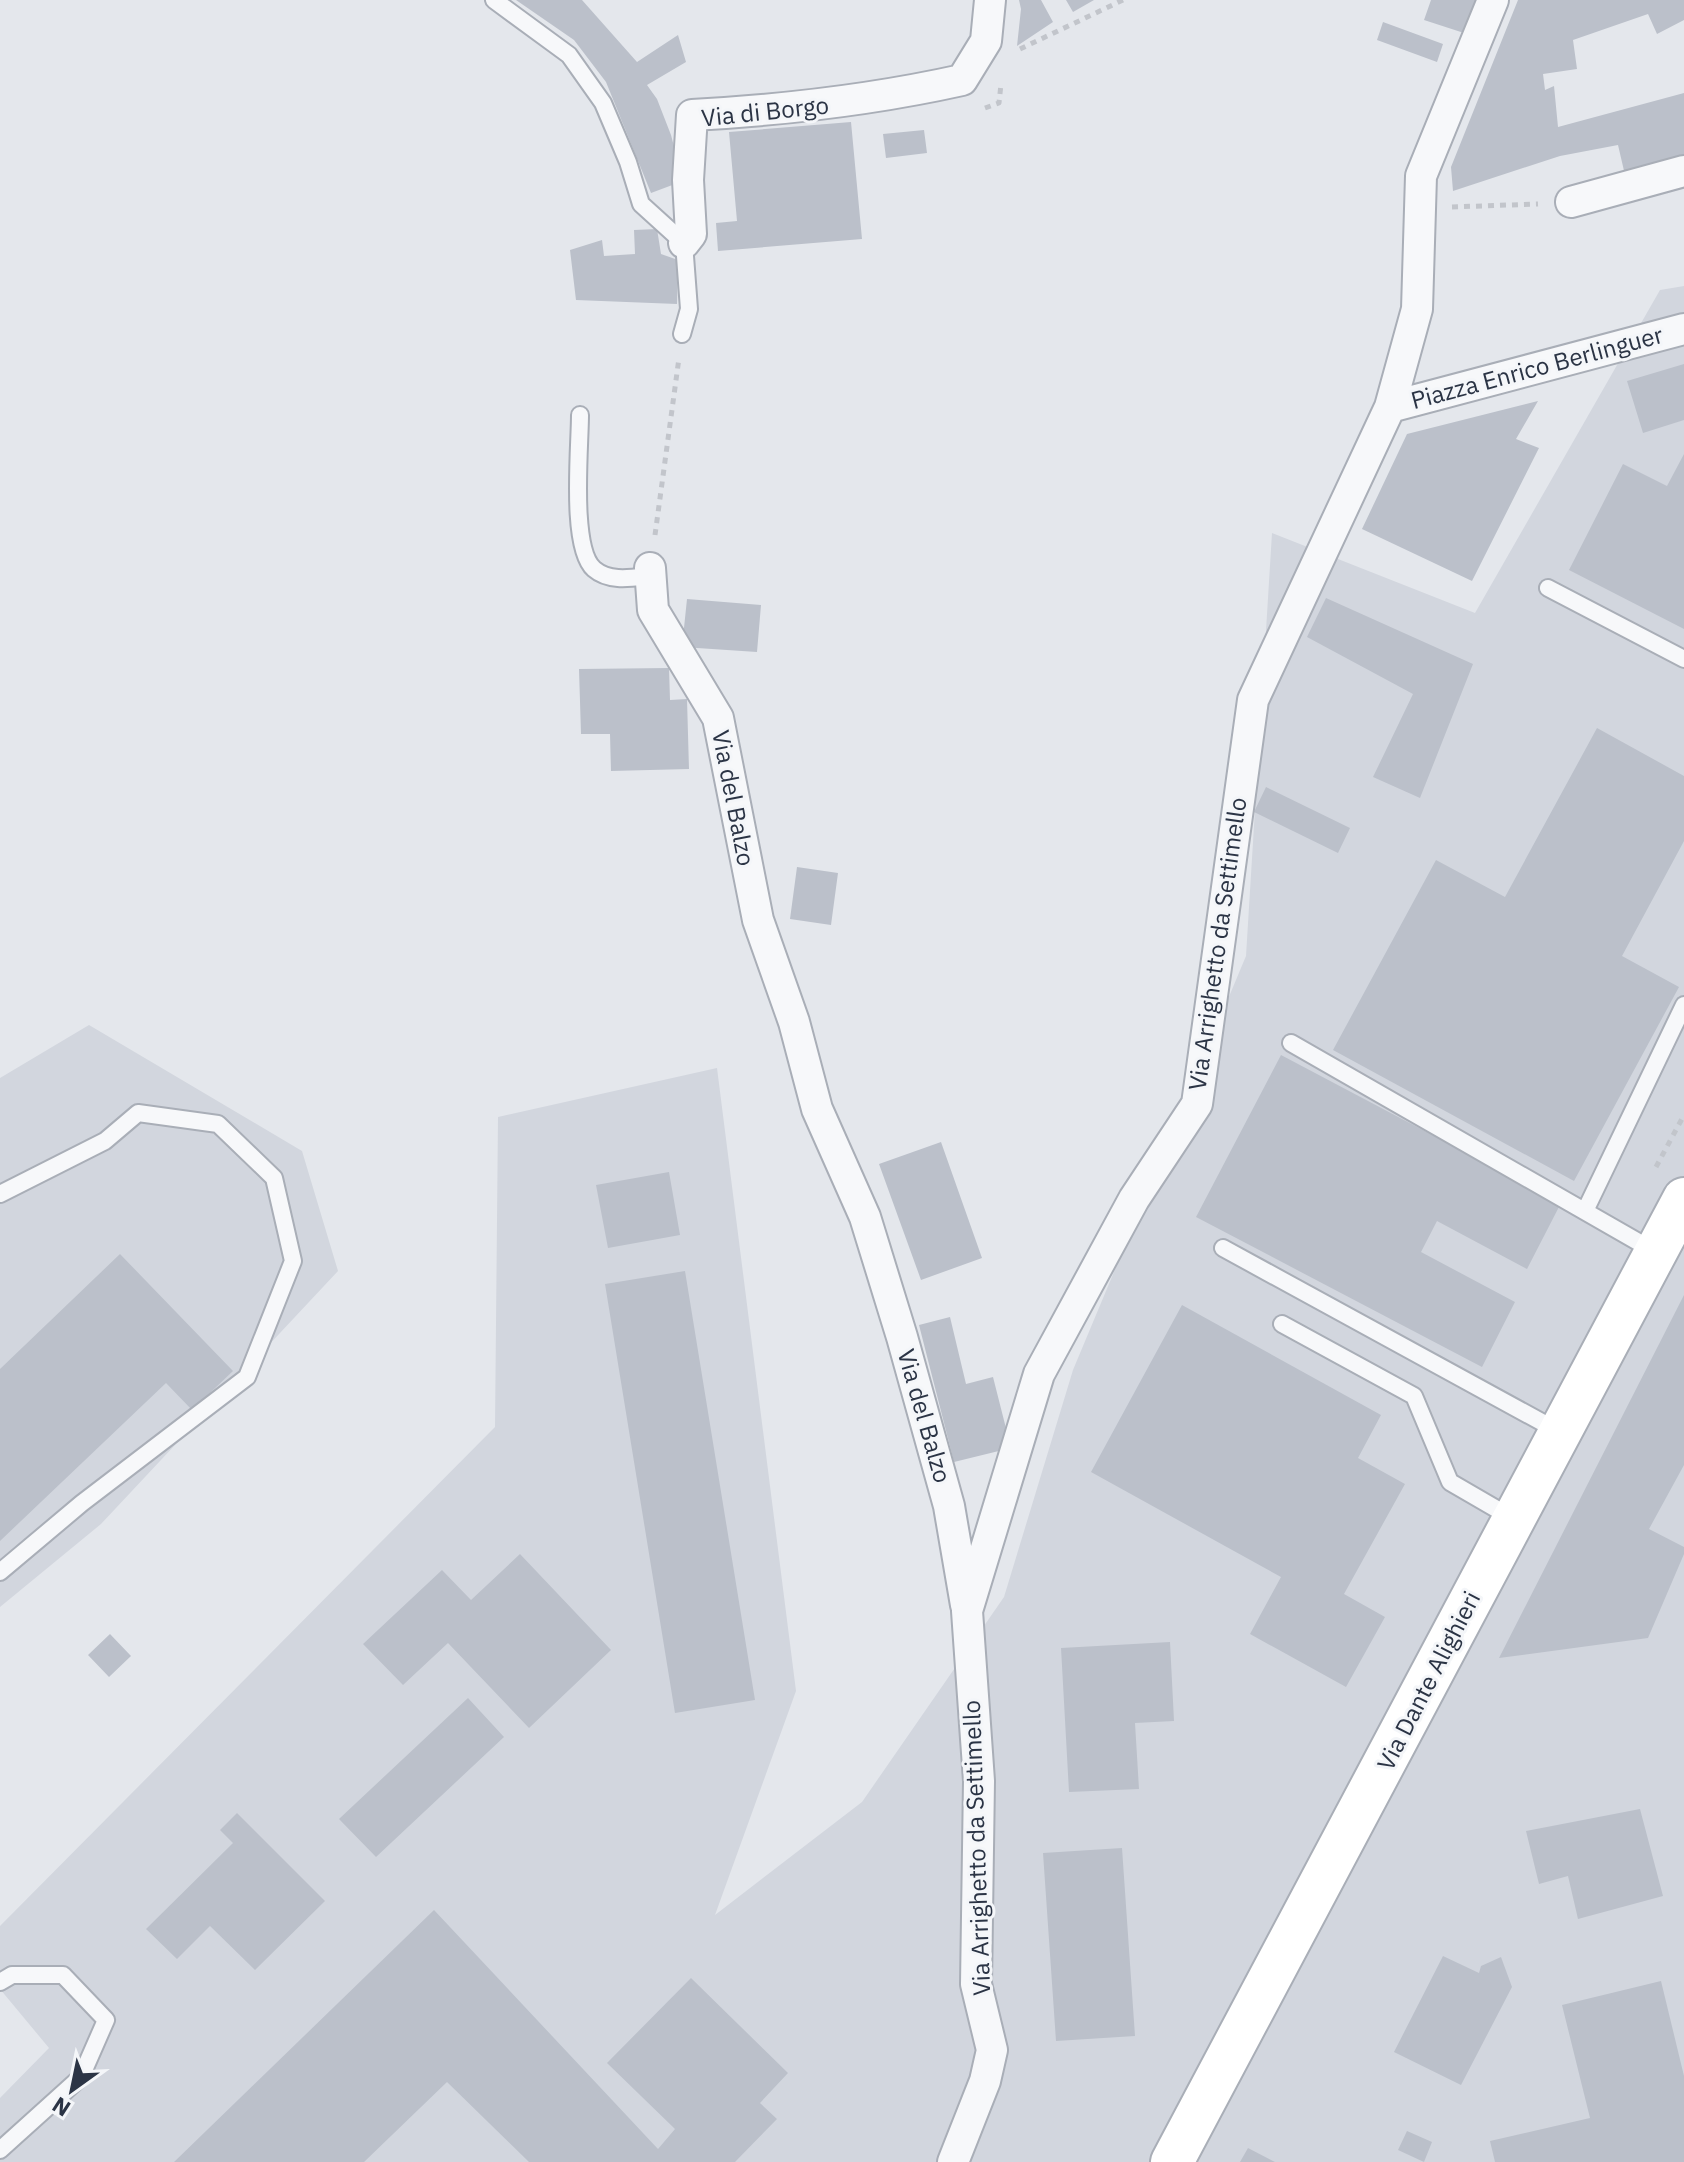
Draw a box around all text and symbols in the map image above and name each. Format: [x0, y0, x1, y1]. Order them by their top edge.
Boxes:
street label: Via di Borgo [700, 88, 830, 134]
street label: Piazza Enrico Berlinguer [1407, 318, 1666, 416]
street label: Via del Balzo [705, 727, 763, 868]
street label: Via Arrighetto da Settimello [1181, 795, 1253, 1093]
street label: Via del Balzo [891, 1345, 959, 1486]
street label: Via Dante Alighieri [1369, 1586, 1487, 1776]
street label: Via Arrighetto da Settimello [955, 1700, 997, 1996]
north arrow [32, 2050, 112, 2130]
text: N [46, 2091, 75, 2124]

